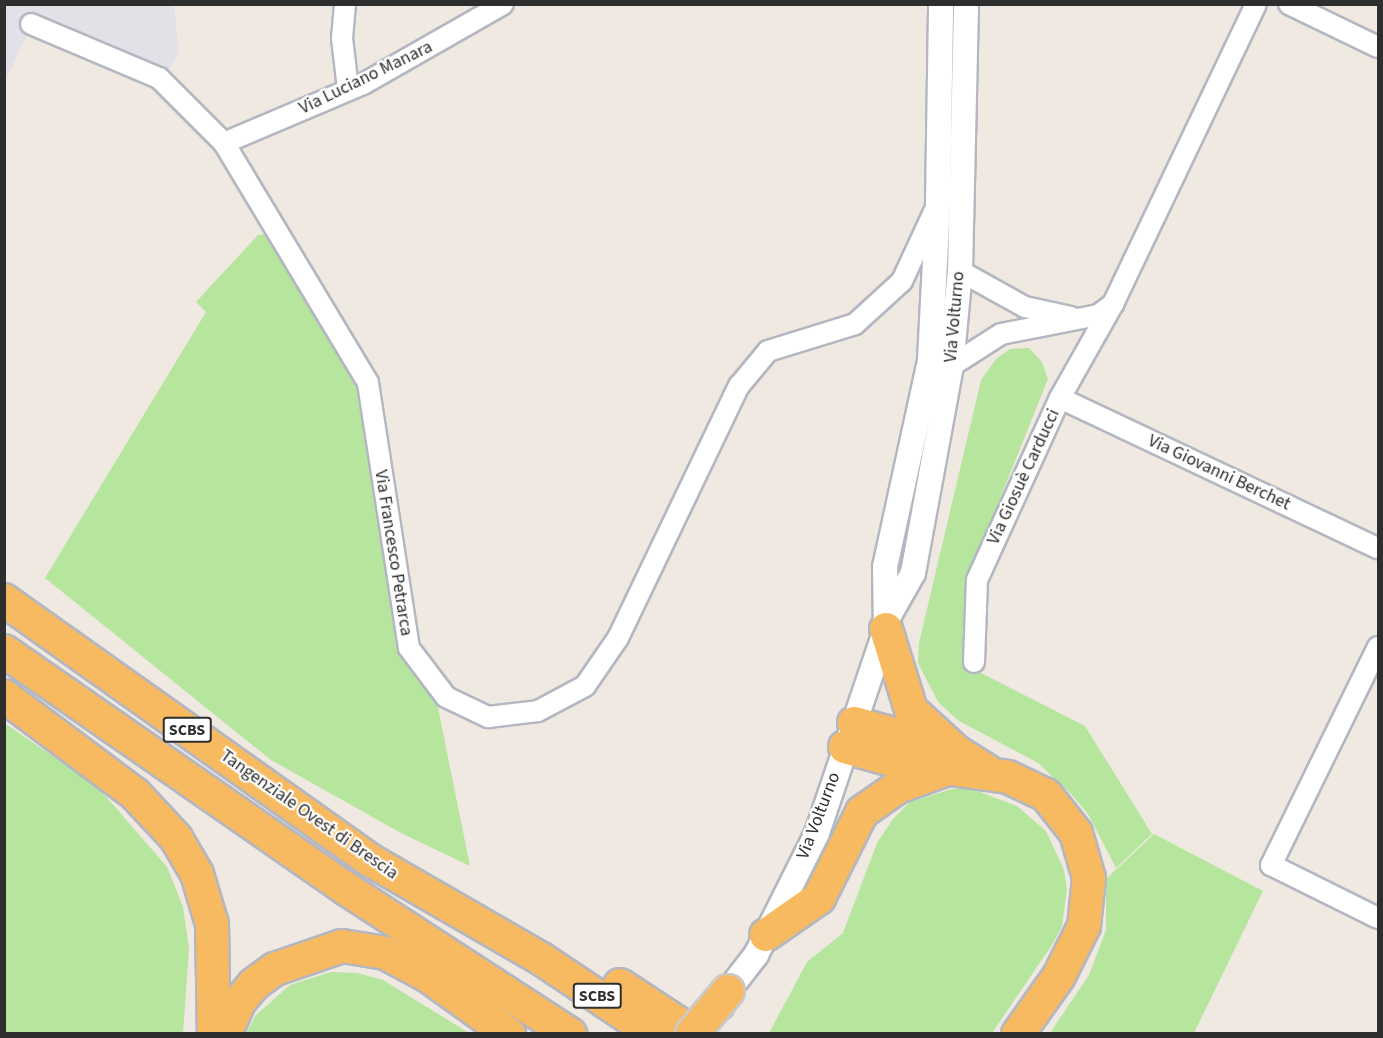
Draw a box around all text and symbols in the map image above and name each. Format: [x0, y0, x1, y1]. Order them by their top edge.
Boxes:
street label: Via Luciano Manara [296, 36, 436, 120]
street label: Via Volturno [940, 271, 970, 363]
street label: Via Giosuè Carducci [983, 406, 1065, 548]
street label: Via Giovanni Berchet [1144, 430, 1294, 516]
street label: Via Francesco Petrarca [369, 468, 417, 638]
road number: SCBS [162, 717, 213, 743]
street label: Tangenziale Ovest di Brescia [216, 745, 402, 885]
street label: Via Volturno [793, 769, 845, 863]
road number: SCBS [572, 983, 622, 1009]

